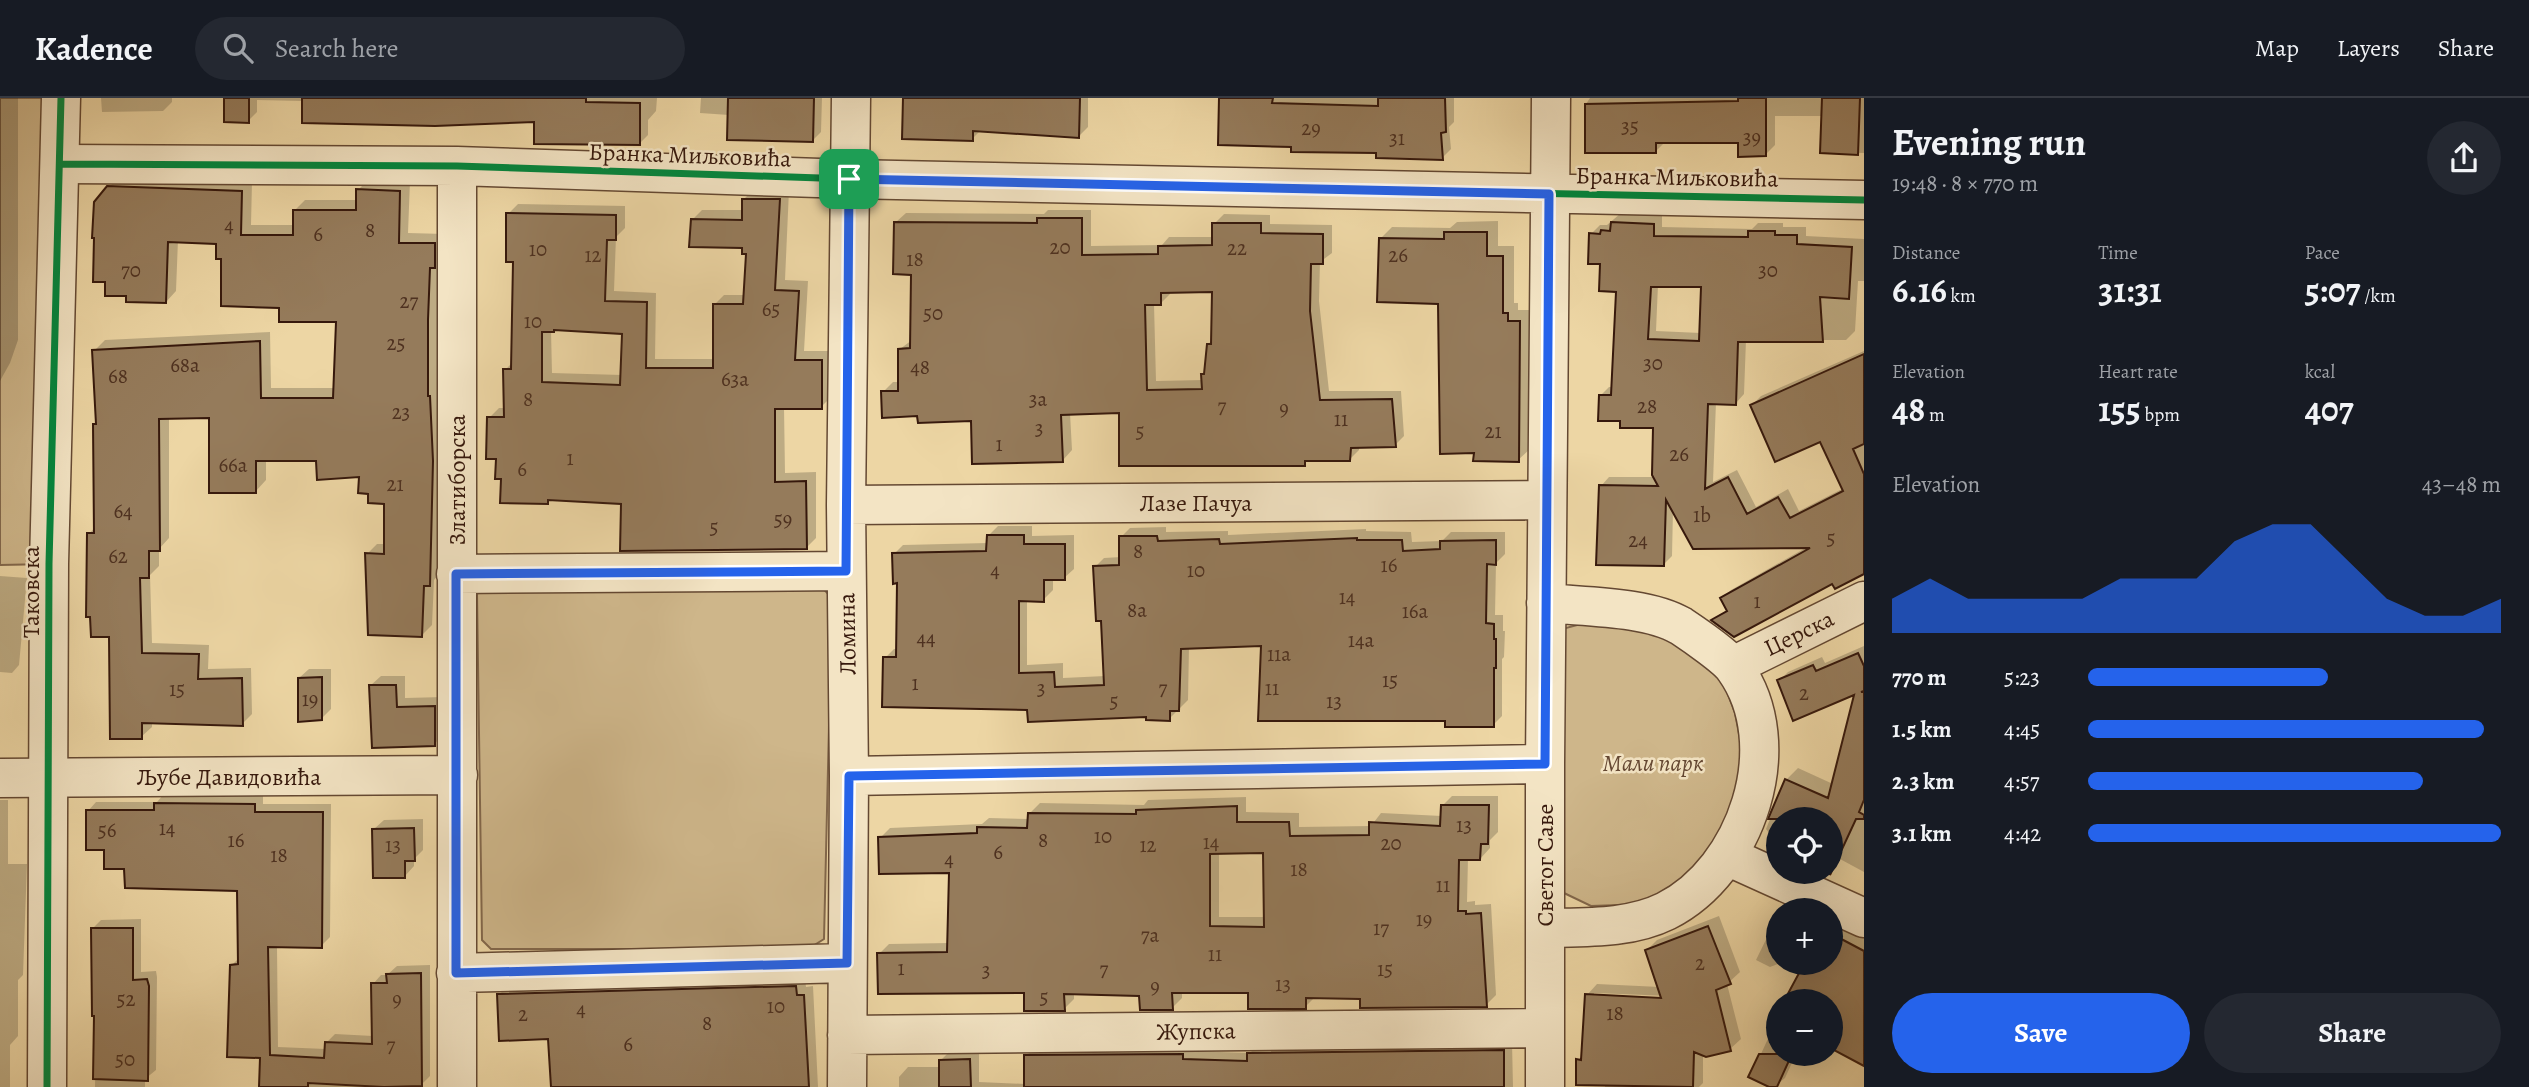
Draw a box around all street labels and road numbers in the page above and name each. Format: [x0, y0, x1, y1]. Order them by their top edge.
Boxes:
street label: Бранка Миљковића [588, 135, 792, 175]
street label: Бранка Миљковића [1575, 159, 1779, 195]
street label: Златиборска [441, 414, 473, 546]
street label: Лазе Пачуа [1140, 487, 1252, 519]
street label: Таковска [15, 546, 47, 638]
street label: Ломина [830, 592, 864, 676]
street label: Церска [1759, 602, 1839, 664]
street label: Љубе Давидовића [137, 761, 321, 793]
street label: Светог Саве [1529, 804, 1561, 926]
street label: Жупска [1156, 1014, 1236, 1048]

